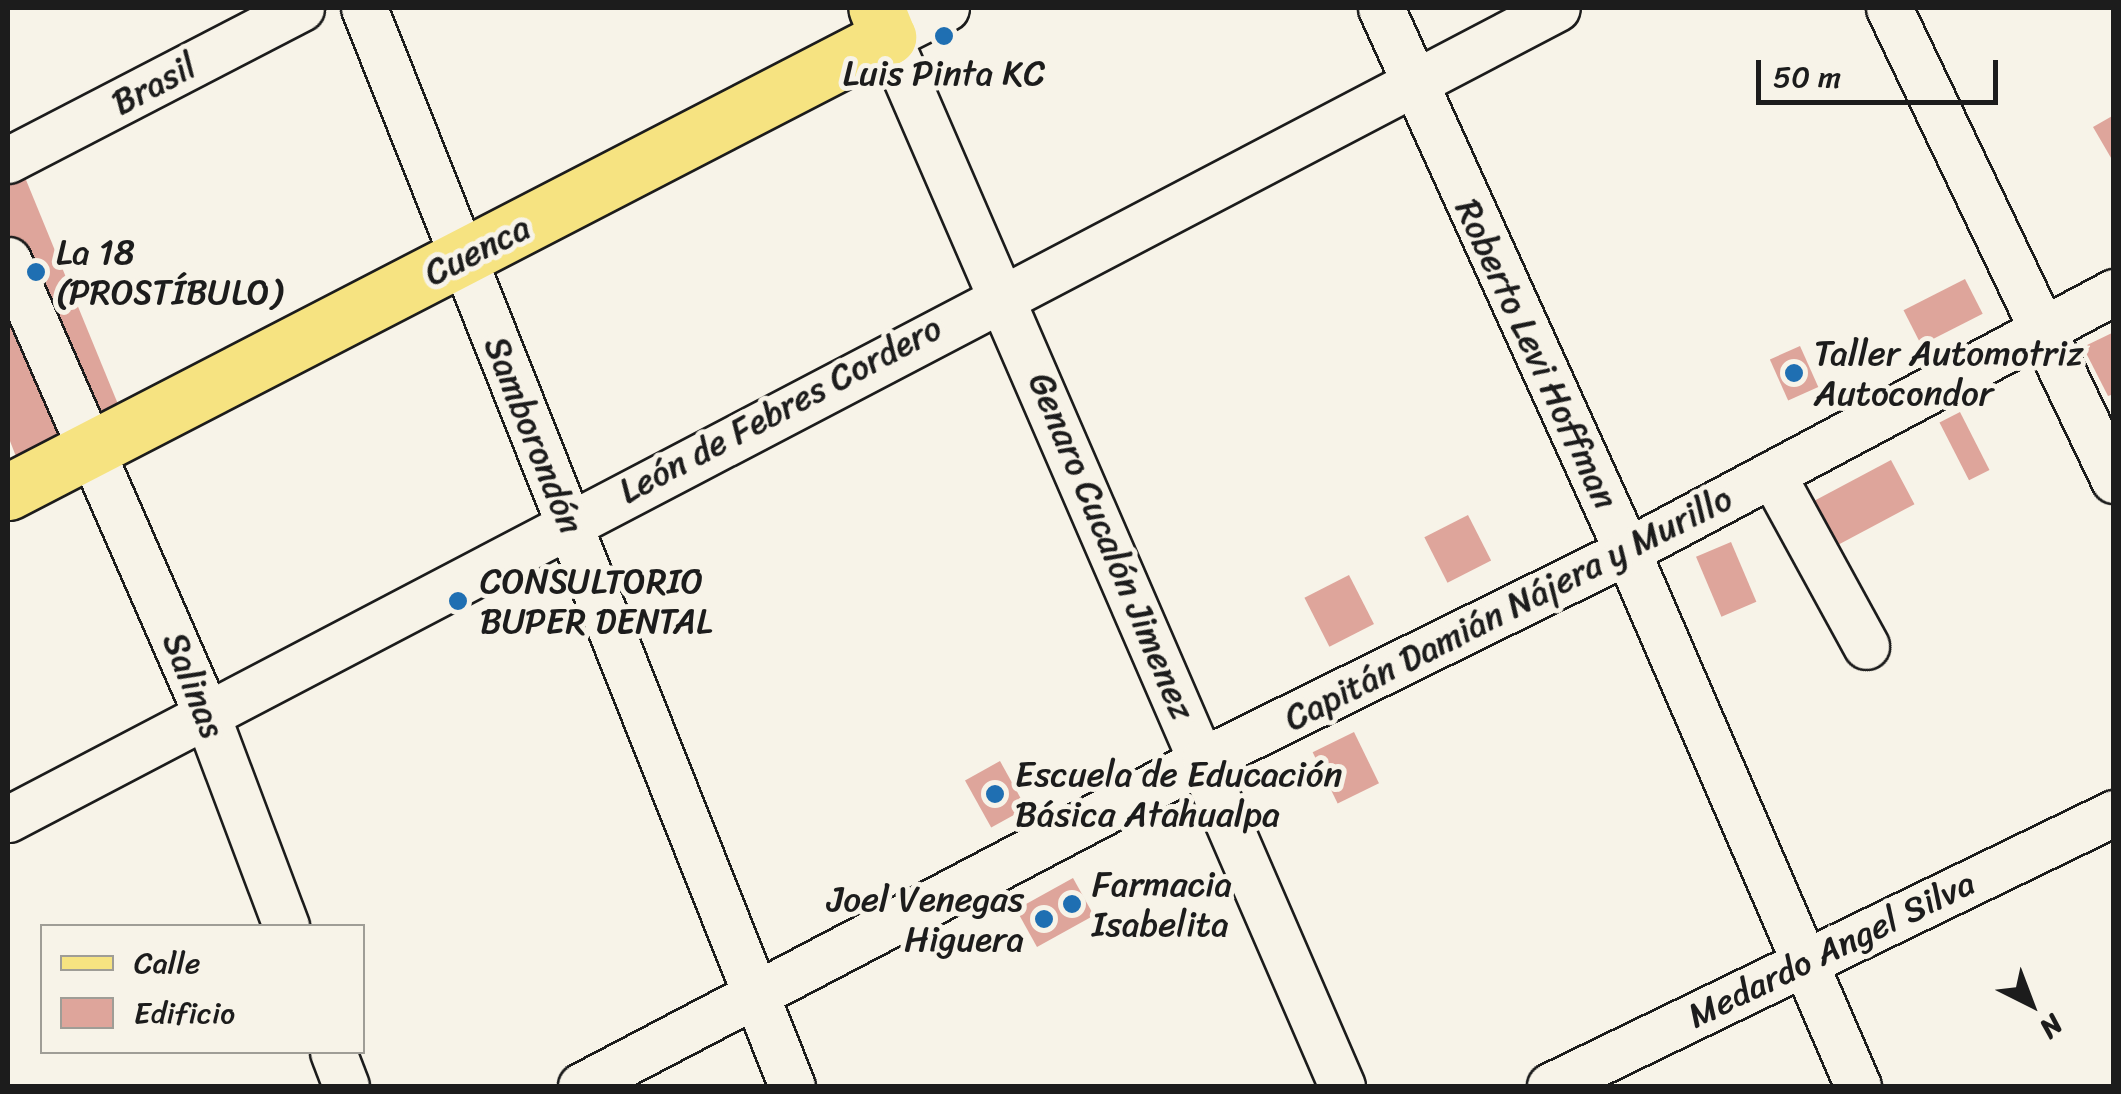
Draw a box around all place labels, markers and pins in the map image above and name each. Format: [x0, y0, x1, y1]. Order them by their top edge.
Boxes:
marker: Luis Pinta KC [933, 25, 955, 47]
place label: Luis Pinta KC [842, 52, 1046, 94]
place label: La 18 (PROSTÍBULO) [56, 231, 282, 313]
marker: La 18 (PROSTÍBULO) [25, 261, 47, 283]
place label: Taller Automotriz Autocondor [1814, 332, 2083, 414]
marker: Taller Automotriz Autocondor [1783, 362, 1805, 384]
place label: CONSULTORIO BUPER DENTAL [480, 560, 712, 642]
marker: CONSULTORIO BUPER DENTAL [445, 588, 471, 614]
place label: Escuela de Educación Básica Atahualpa [1015, 753, 1342, 835]
marker: Escuela de Educación Básica Atahualpa [984, 783, 1006, 805]
place label: Farmacia Isabelita [1092, 863, 1232, 945]
place label: Joel Venegas Higuera [830, 878, 1024, 960]
marker: Farmacia Isabelita [1061, 893, 1083, 915]
marker: Joel Venegas Higuera [1033, 908, 1055, 930]

